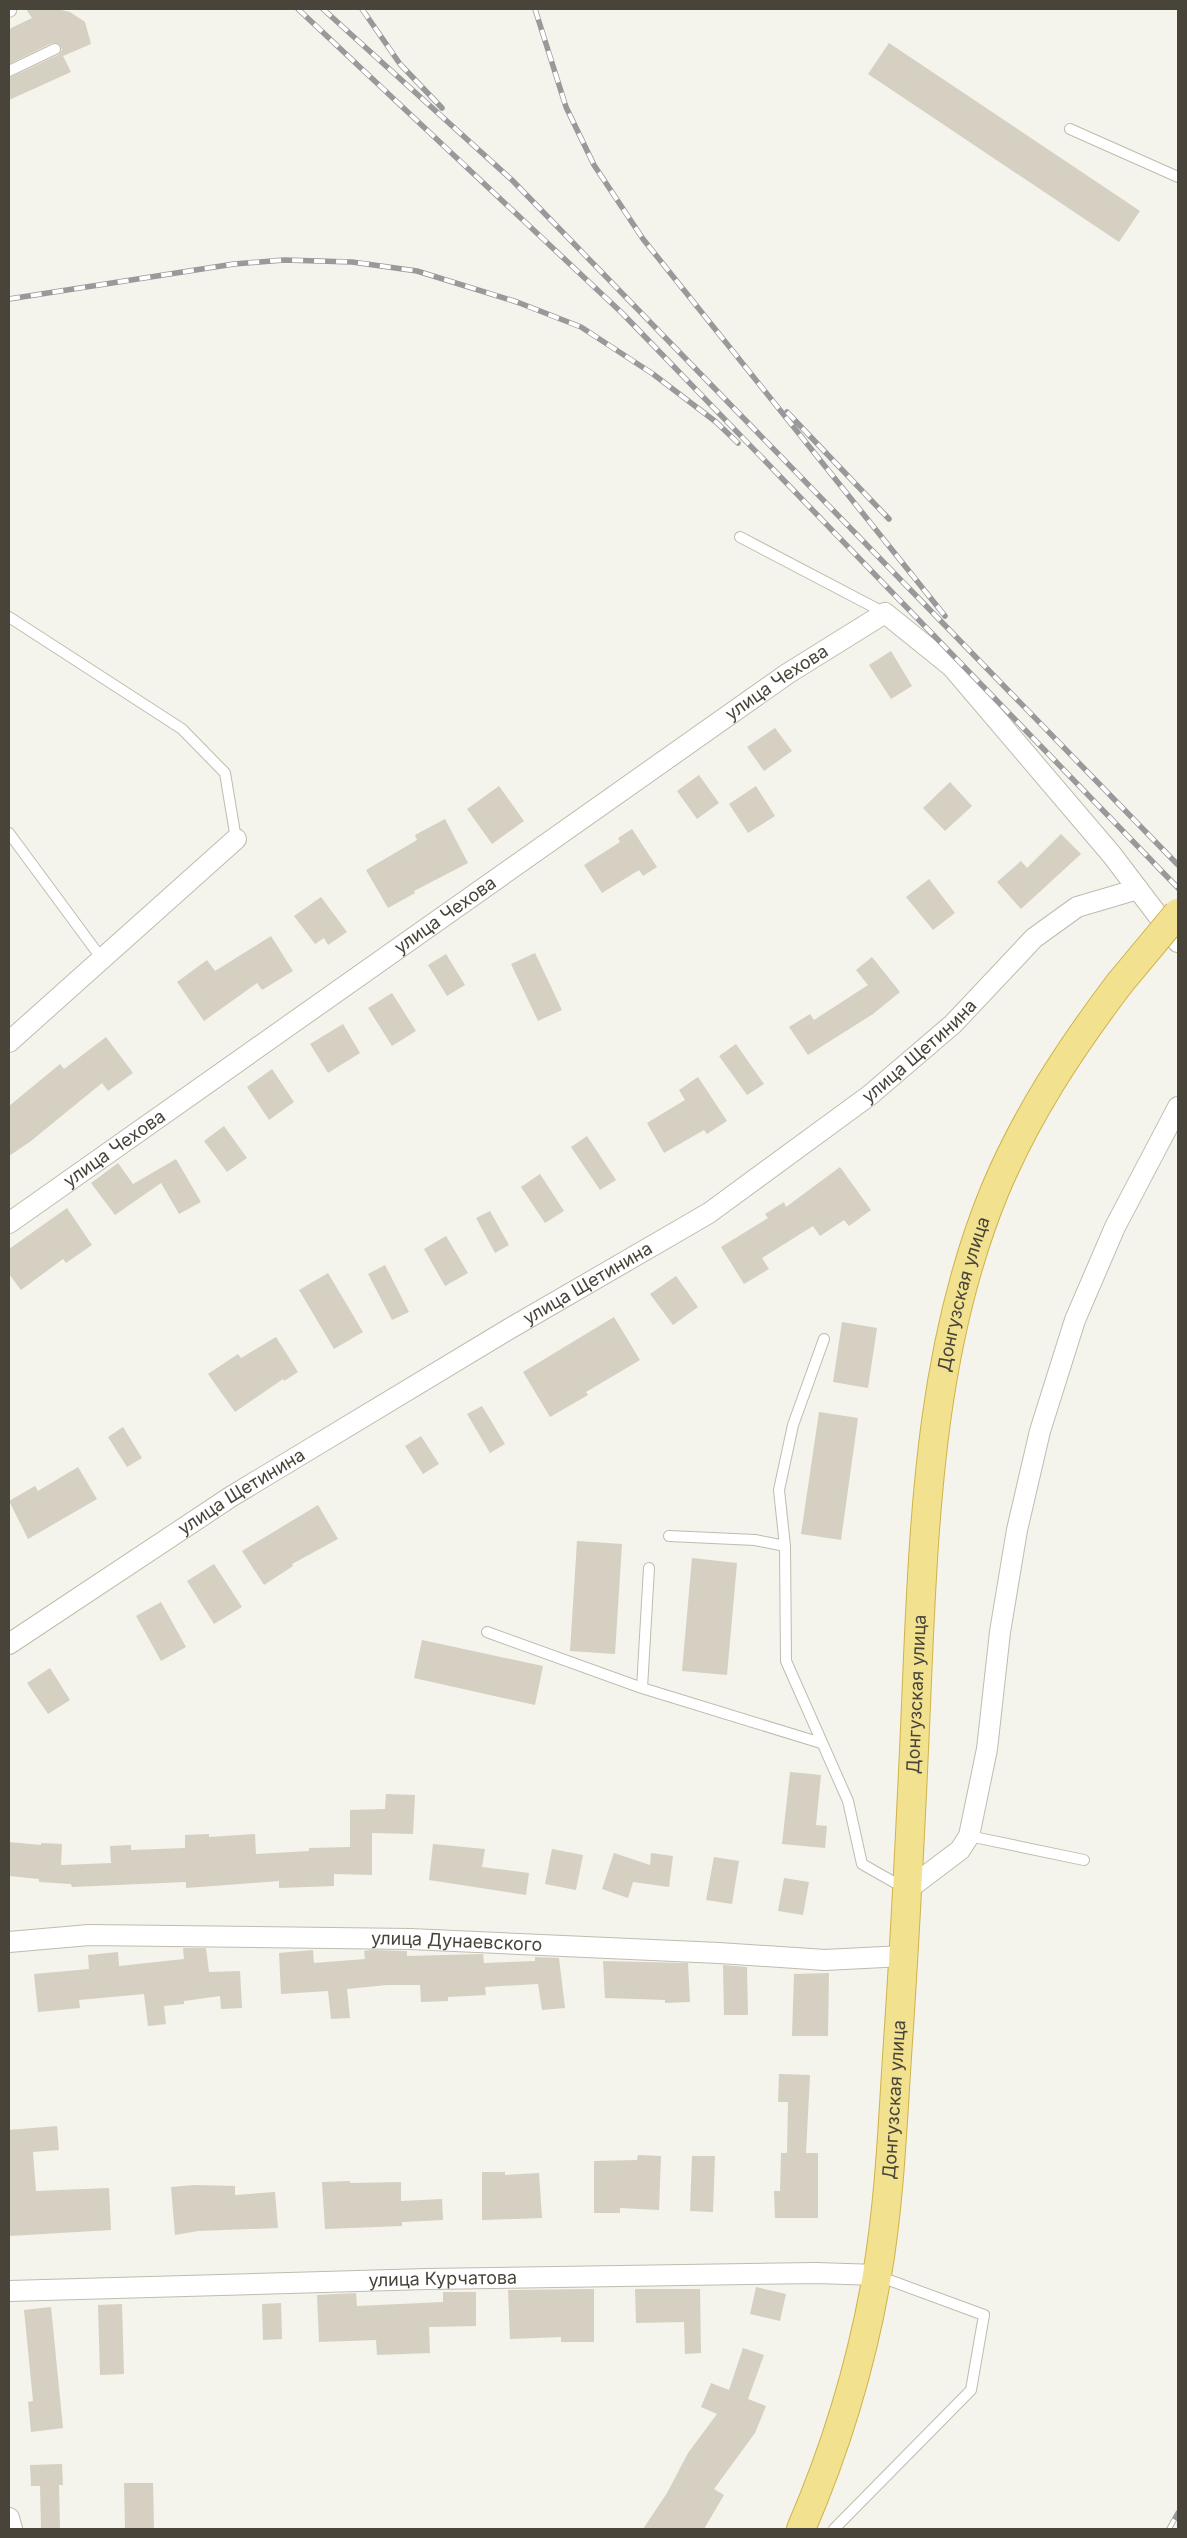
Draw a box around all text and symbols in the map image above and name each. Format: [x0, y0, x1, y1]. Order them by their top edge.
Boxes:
street label: улица Чехова [721, 640, 832, 724]
street label: улица Чехова [390, 872, 500, 958]
street label: улица Щетинина [858, 995, 981, 1107]
street label: улица Чехова [59, 1105, 169, 1191]
street label: Донгузская улица [933, 1214, 994, 1373]
street label: улица Щетинина [519, 1237, 656, 1329]
street label: улица Щетинина [174, 1444, 308, 1539]
street label: Донгузская улица [902, 1614, 930, 1774]
street label: улица Дунаевского [371, 1928, 543, 1955]
street label: Донгузская улица [878, 2019, 909, 2180]
street label: улица Курчатова [368, 2267, 517, 2291]

